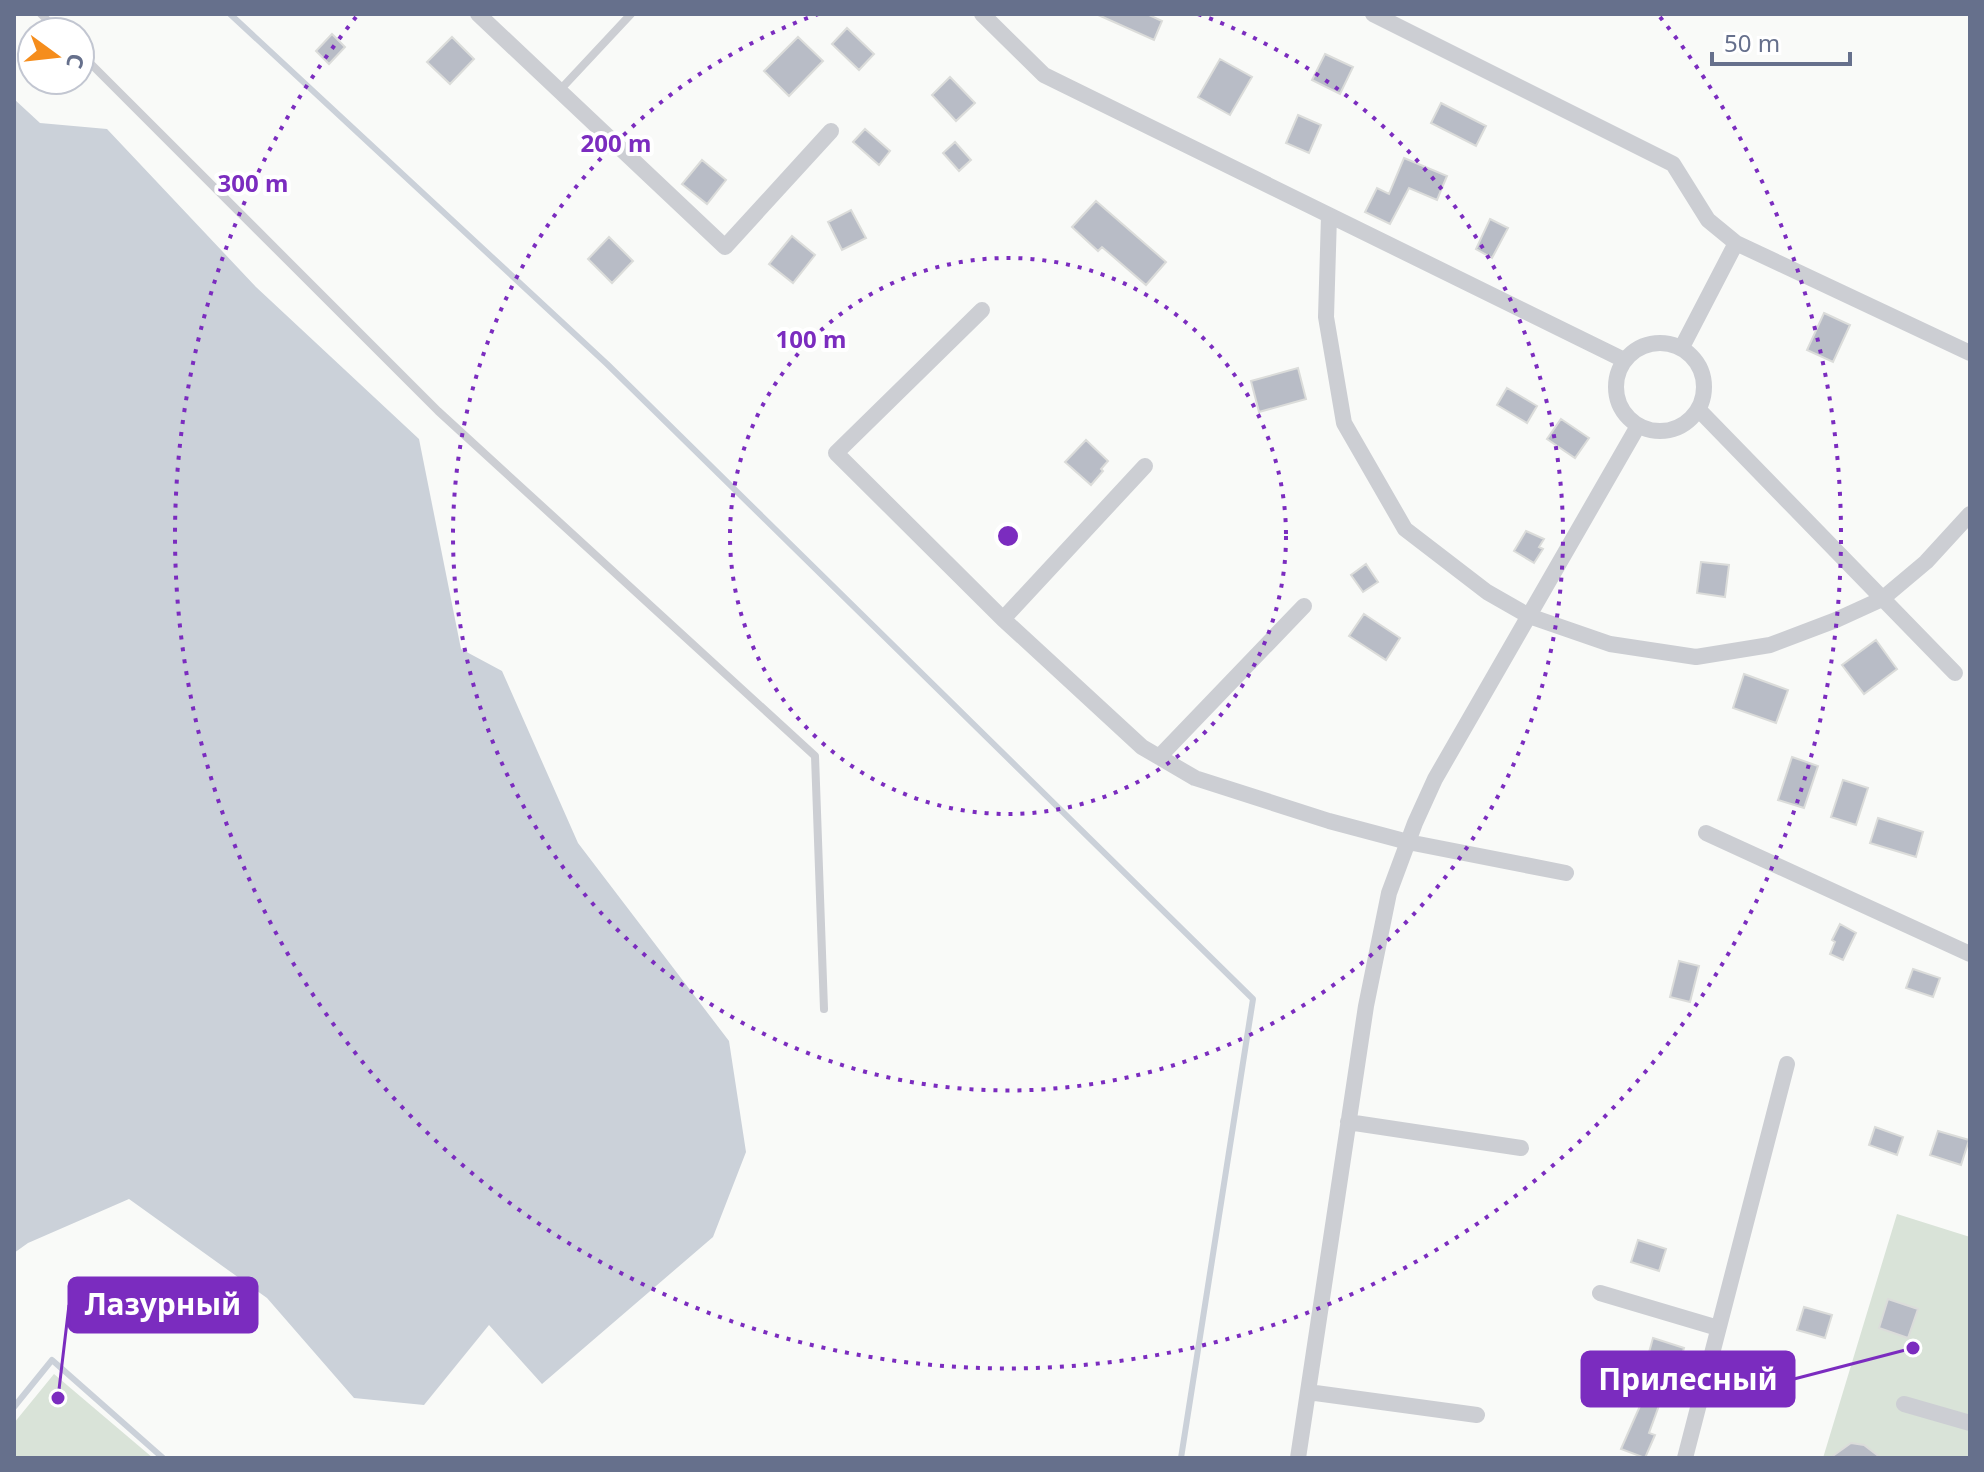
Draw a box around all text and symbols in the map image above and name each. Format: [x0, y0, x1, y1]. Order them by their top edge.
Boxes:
north arrow [16, 16, 96, 96]
scale bar [1712, 16, 1850, 66]
text: 50 m [1724, 26, 1780, 59]
text: С [60, 51, 93, 72]
text: 200 m [581, 126, 651, 159]
text: 300 m [218, 166, 288, 199]
text: 100 m [776, 322, 846, 355]
centre of rings [994, 522, 1022, 550]
callout: Лазурный [69, 1278, 257, 1332]
text: Лазурный [85, 1283, 241, 1324]
callout: Прилесный [1582, 1352, 1794, 1406]
text: Прилесный [1598, 1358, 1778, 1399]

